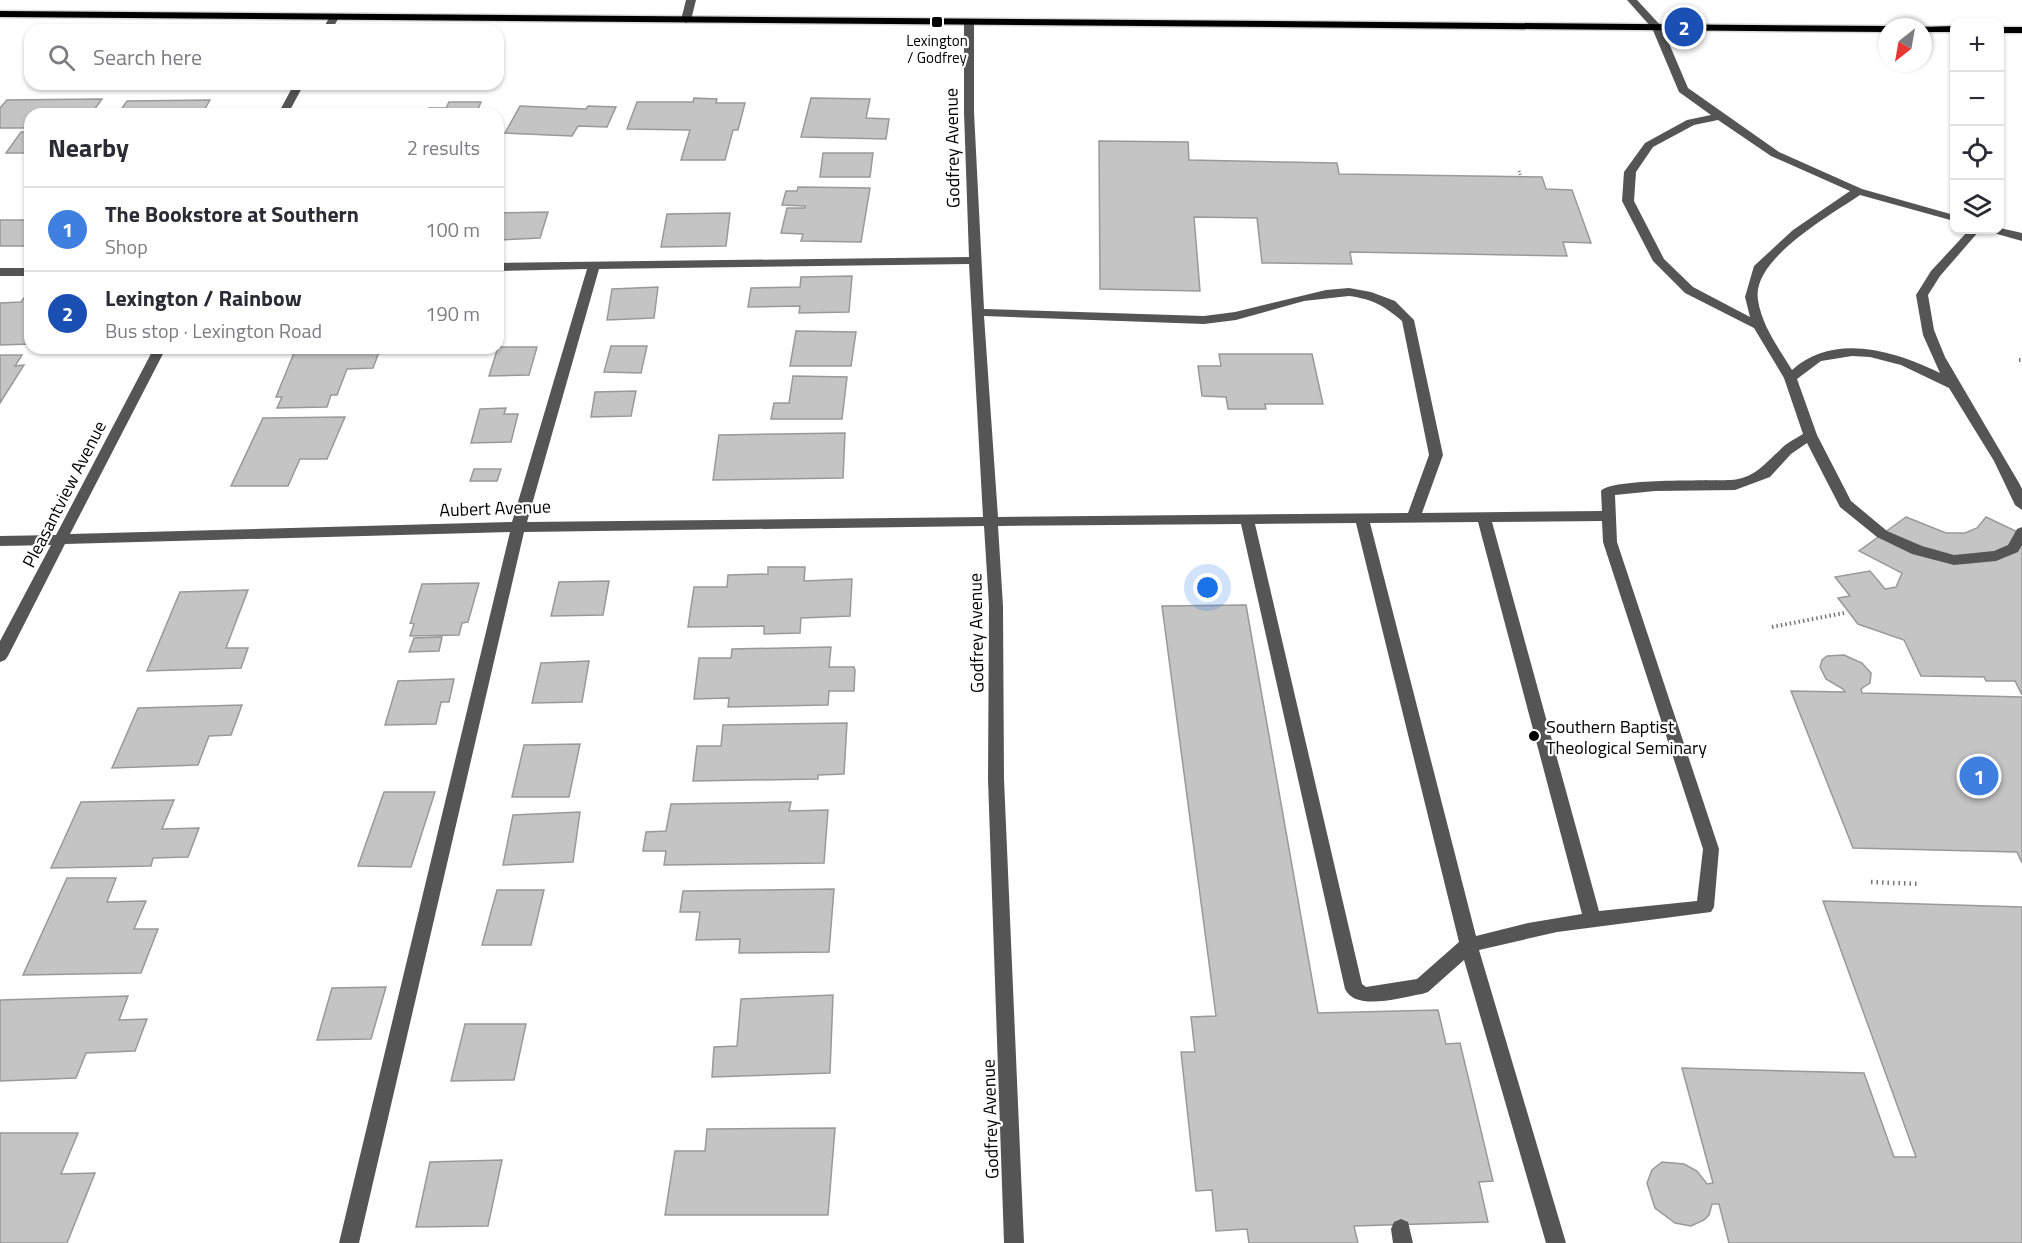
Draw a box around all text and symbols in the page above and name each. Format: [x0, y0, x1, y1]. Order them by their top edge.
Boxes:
pin: 2 [1664, 4, 1704, 50]
marker: Lexington / Godfrey [930, 15, 944, 29]
north arrow [1878, 18, 1932, 72]
map controls [1950, 18, 2004, 234]
button: + [1950, 18, 2004, 72]
search box [24, 24, 504, 90]
place label: Lexington / Godfrey [906, 29, 968, 69]
text: Search here [93, 40, 202, 74]
icon: search [45, 41, 78, 74]
button: − [1950, 72, 2004, 126]
street label: Godfrey Avenue [937, 88, 967, 208]
button: locate [1950, 126, 2004, 180]
text: Nearby [48, 128, 129, 167]
text: 2 results [407, 132, 480, 163]
button: layers [1950, 180, 2004, 234]
text: The Bookstore at Southern [105, 197, 359, 231]
text: 1 [62, 214, 73, 245]
text: 100 m [425, 214, 480, 245]
text: Shop [105, 231, 148, 262]
text: Lexington / Rainbow [105, 281, 302, 315]
text: 2 [62, 298, 73, 329]
text: 190 m [425, 298, 480, 329]
text: Bus stop · Lexington Road [105, 315, 322, 346]
street label: Pleasantview Avenue [15, 416, 113, 572]
street label: Aubert Avenue [439, 493, 551, 523]
street label: Godfrey Avenue [961, 573, 991, 693]
your location [1193, 573, 1222, 602]
place label: Southern Baptist Theological Seminary [1546, 713, 1707, 761]
marker: Southern Baptist Theological Seminary [1527, 729, 1541, 743]
pin: 1 [1960, 754, 1998, 798]
street label: Godfrey Avenue [974, 1059, 1006, 1179]

